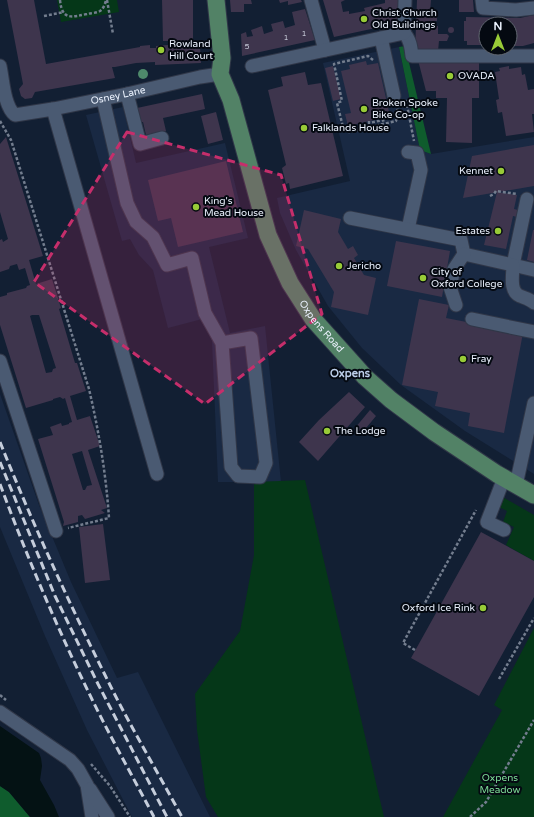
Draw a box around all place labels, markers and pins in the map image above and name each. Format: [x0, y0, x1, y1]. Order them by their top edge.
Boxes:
place label: Christ Church Old Buildings [372, 7, 437, 31]
marker: Christ Church Old Buildings [359, 14, 369, 24]
place label: Rowland Hill Court [169, 38, 213, 62]
marker: Rowland Hill Court [156, 45, 166, 55]
place label: OVADA [458, 70, 495, 82]
marker: OVADA [445, 71, 455, 81]
place label: Broken Spoke Bike Co-op [372, 97, 438, 121]
marker: Broken Spoke Bike Co-op [359, 104, 369, 114]
place label: Falklands House [312, 122, 389, 134]
marker: Falklands House [299, 123, 309, 133]
place label: Kennet [459, 165, 493, 177]
marker: Kennet [496, 166, 506, 176]
place label: King's Mead House [204, 195, 264, 219]
marker: King's Mead House [191, 202, 201, 212]
place label: Estates [455, 225, 490, 237]
marker: Estates [493, 226, 503, 236]
place label: Jericho [347, 260, 381, 272]
marker: Jericho [334, 261, 344, 271]
place label: City of Oxford College [431, 266, 503, 290]
marker: City of Oxford College [418, 273, 428, 283]
place label: Fray [471, 353, 492, 365]
marker: Fray [458, 354, 468, 364]
place label: The Lodge [335, 425, 386, 437]
marker: The Lodge [322, 426, 332, 436]
place label: Oxford Ice Rink [402, 602, 476, 614]
marker: Oxford Ice Rink [478, 603, 488, 613]

